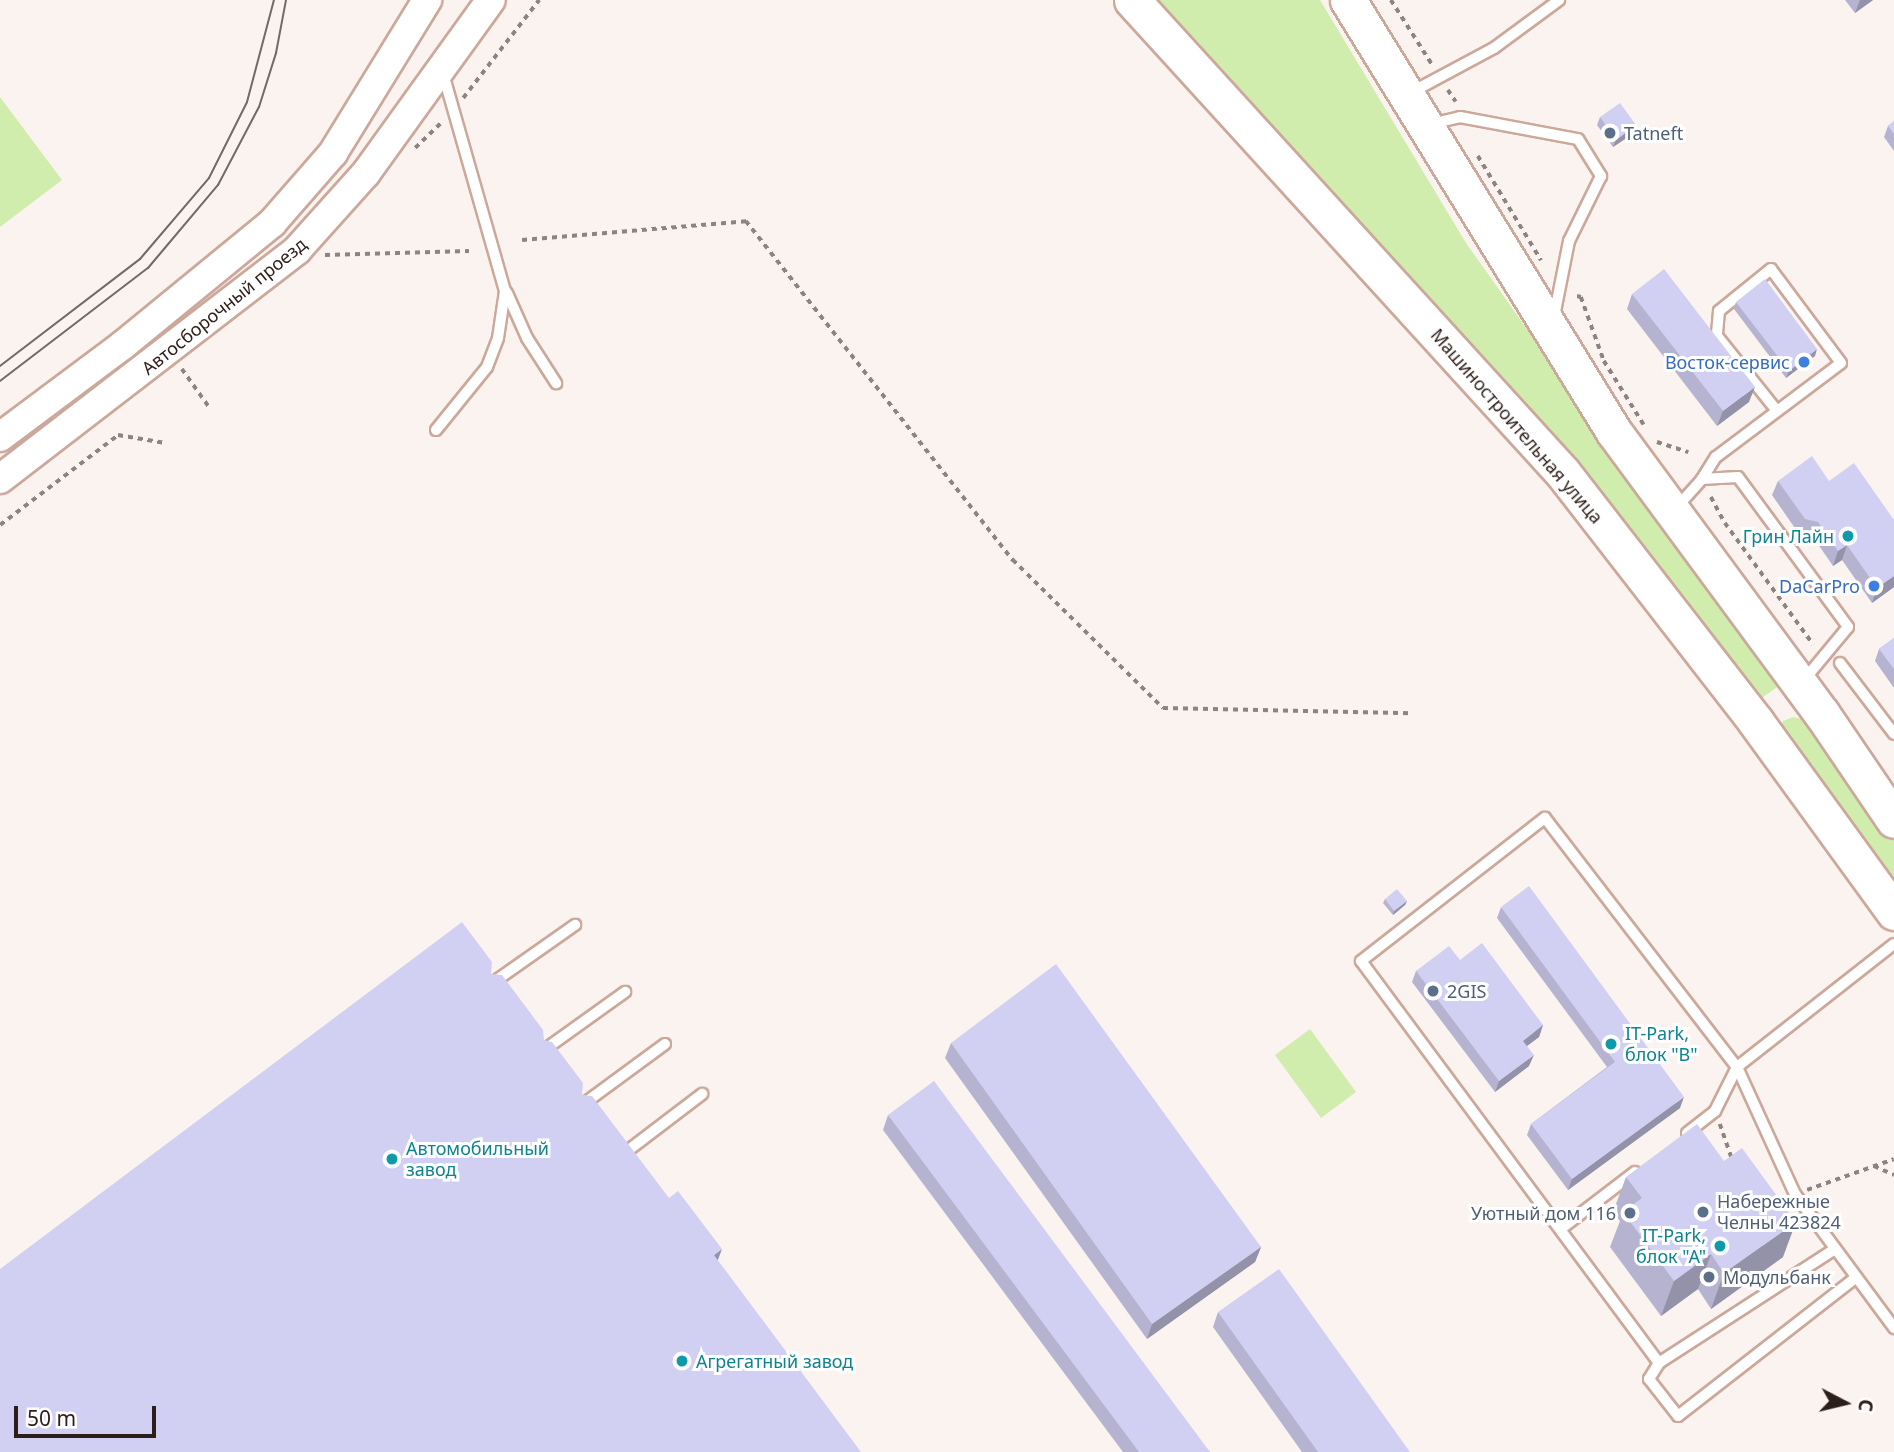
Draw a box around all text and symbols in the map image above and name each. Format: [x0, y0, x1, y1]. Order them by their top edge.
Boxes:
place label: Tatneft [1624, 122, 1683, 144]
marker: Tatneft [1602, 125, 1618, 141]
street label: Автосборочный проезд [137, 233, 311, 379]
street label: Машиностроительная улица [1426, 324, 1608, 528]
place label: Восток-сервис [1665, 351, 1790, 373]
marker: Восток-сервис [1796, 354, 1812, 370]
place label: Грин Лайн [1743, 525, 1834, 547]
marker: Грин Лайн [1840, 528, 1856, 544]
place label: DaCarPro [1779, 575, 1860, 597]
marker: DaCarPro [1866, 578, 1882, 594]
place label: 2GIS [1447, 980, 1486, 1002]
marker: 2GIS [1425, 983, 1441, 999]
place label: IT-Park, блок "В" [1625, 1023, 1698, 1066]
marker: IT-Park, блок "В" [1603, 1036, 1619, 1052]
place label: Автомобильный завод [406, 1138, 549, 1180]
marker: Автомобильный завод [384, 1151, 400, 1167]
place label: Набережные Челны 423824 [1717, 1191, 1841, 1234]
place label: Уютный дом 116 [1471, 1202, 1616, 1224]
marker: Набережные Челны 423824 [1695, 1204, 1711, 1220]
marker: Уютный дом 116 [1622, 1205, 1638, 1221]
place label: IT-Park, блок "А" [1636, 1225, 1706, 1268]
marker: IT-Park, блок "А" [1712, 1238, 1728, 1254]
place label: Модульбанк [1723, 1266, 1831, 1288]
marker: Модульбанк [1701, 1269, 1717, 1285]
place label: Агрегатный завод [696, 1350, 853, 1372]
marker: Агрегатный завод [674, 1353, 690, 1369]
north arrow [1810, 1368, 1880, 1438]
scale bar [18, 1392, 159, 1436]
text: С [1852, 1398, 1879, 1413]
text: 50 m [27, 1404, 76, 1432]

